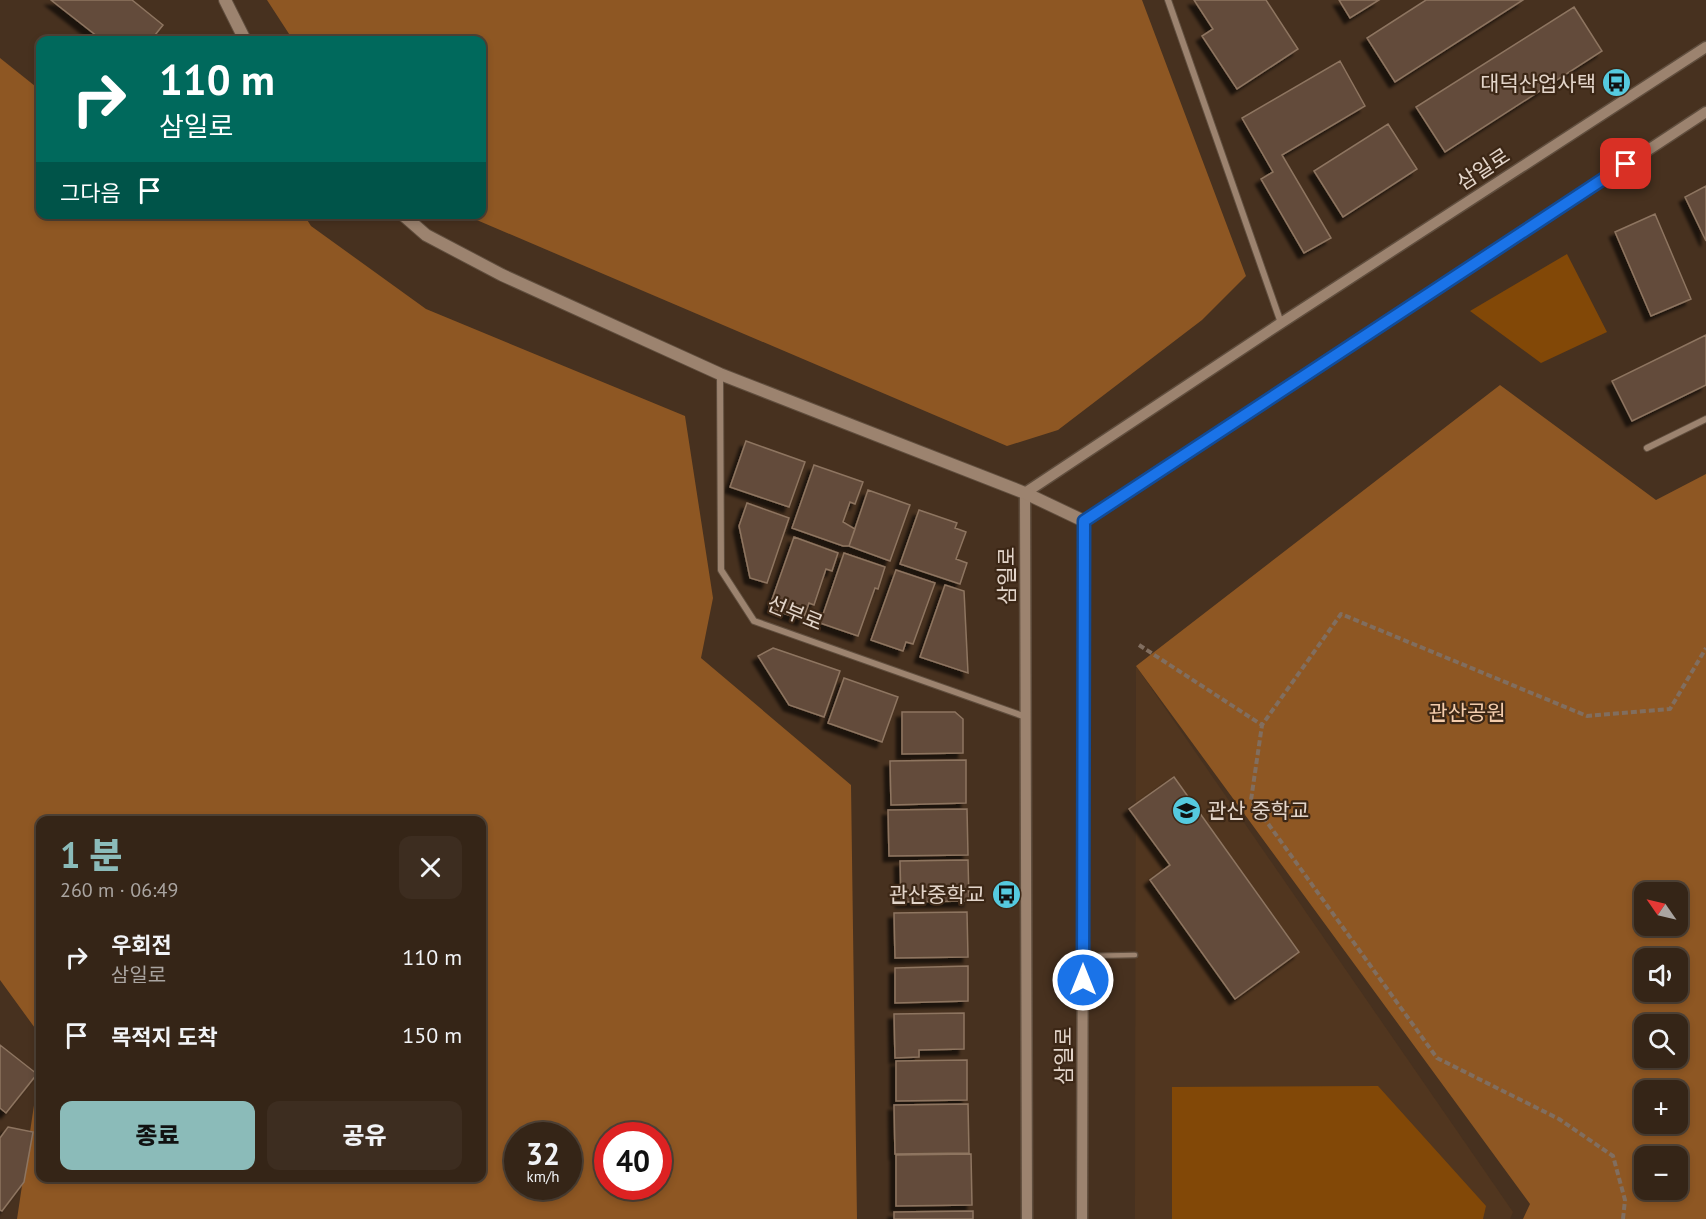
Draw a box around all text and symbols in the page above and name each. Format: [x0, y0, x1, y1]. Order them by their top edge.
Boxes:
text: 110 m [159, 52, 275, 107]
icon: right [60, 60, 138, 138]
bus stop icon: 대덕산업사택 [1601, 67, 1633, 99]
place label: 대덕산업사택 [1480, 70, 1596, 97]
text: 삼일로 [159, 109, 234, 143]
pin [1600, 138, 1651, 189]
street label: 삼일로 [1451, 142, 1515, 196]
icon: arrive [1609, 147, 1642, 180]
icon: arrive [133, 174, 166, 207]
text: 그다음 [60, 179, 121, 207]
street label: 삼일로 [993, 547, 1020, 605]
street label: 선부로 [763, 590, 827, 636]
park label: 관산공원 [1428, 699, 1506, 726]
school or university icon: 관산 중학교 [1170, 794, 1202, 826]
place label: 관산 중학교 [1207, 797, 1309, 824]
text: 1 분 [60, 831, 123, 878]
button: close [399, 836, 462, 899]
text: 260 m · 06:49 [60, 877, 178, 903]
bus stop icon: 관산중학교 [990, 878, 1022, 910]
place label: 관산중학교 [888, 881, 985, 908]
north arrow [1634, 882, 1688, 936]
map controls [1634, 882, 1688, 1200]
text: 우회전 [111, 931, 172, 959]
icon: right [60, 941, 93, 974]
text: 110 m [402, 943, 462, 971]
position arrow [1051, 948, 1115, 1012]
button: sound [1634, 948, 1688, 1002]
text: 삼일로 [111, 962, 166, 988]
button: search [1634, 1014, 1688, 1068]
icon: arrive [60, 1019, 93, 1052]
text: 150 m [402, 1021, 462, 1049]
text: 목적지 도착 [111, 1023, 218, 1051]
street label: 삼일로 [1050, 1027, 1077, 1085]
button: + [1634, 1080, 1688, 1134]
button: 종료 [60, 1101, 255, 1170]
button: 공유 [267, 1101, 462, 1170]
speed limit sign: 40 [594, 1122, 672, 1200]
text: 32 [526, 1134, 560, 1173]
button: − [1634, 1146, 1688, 1200]
text: km/h [527, 1167, 559, 1186]

